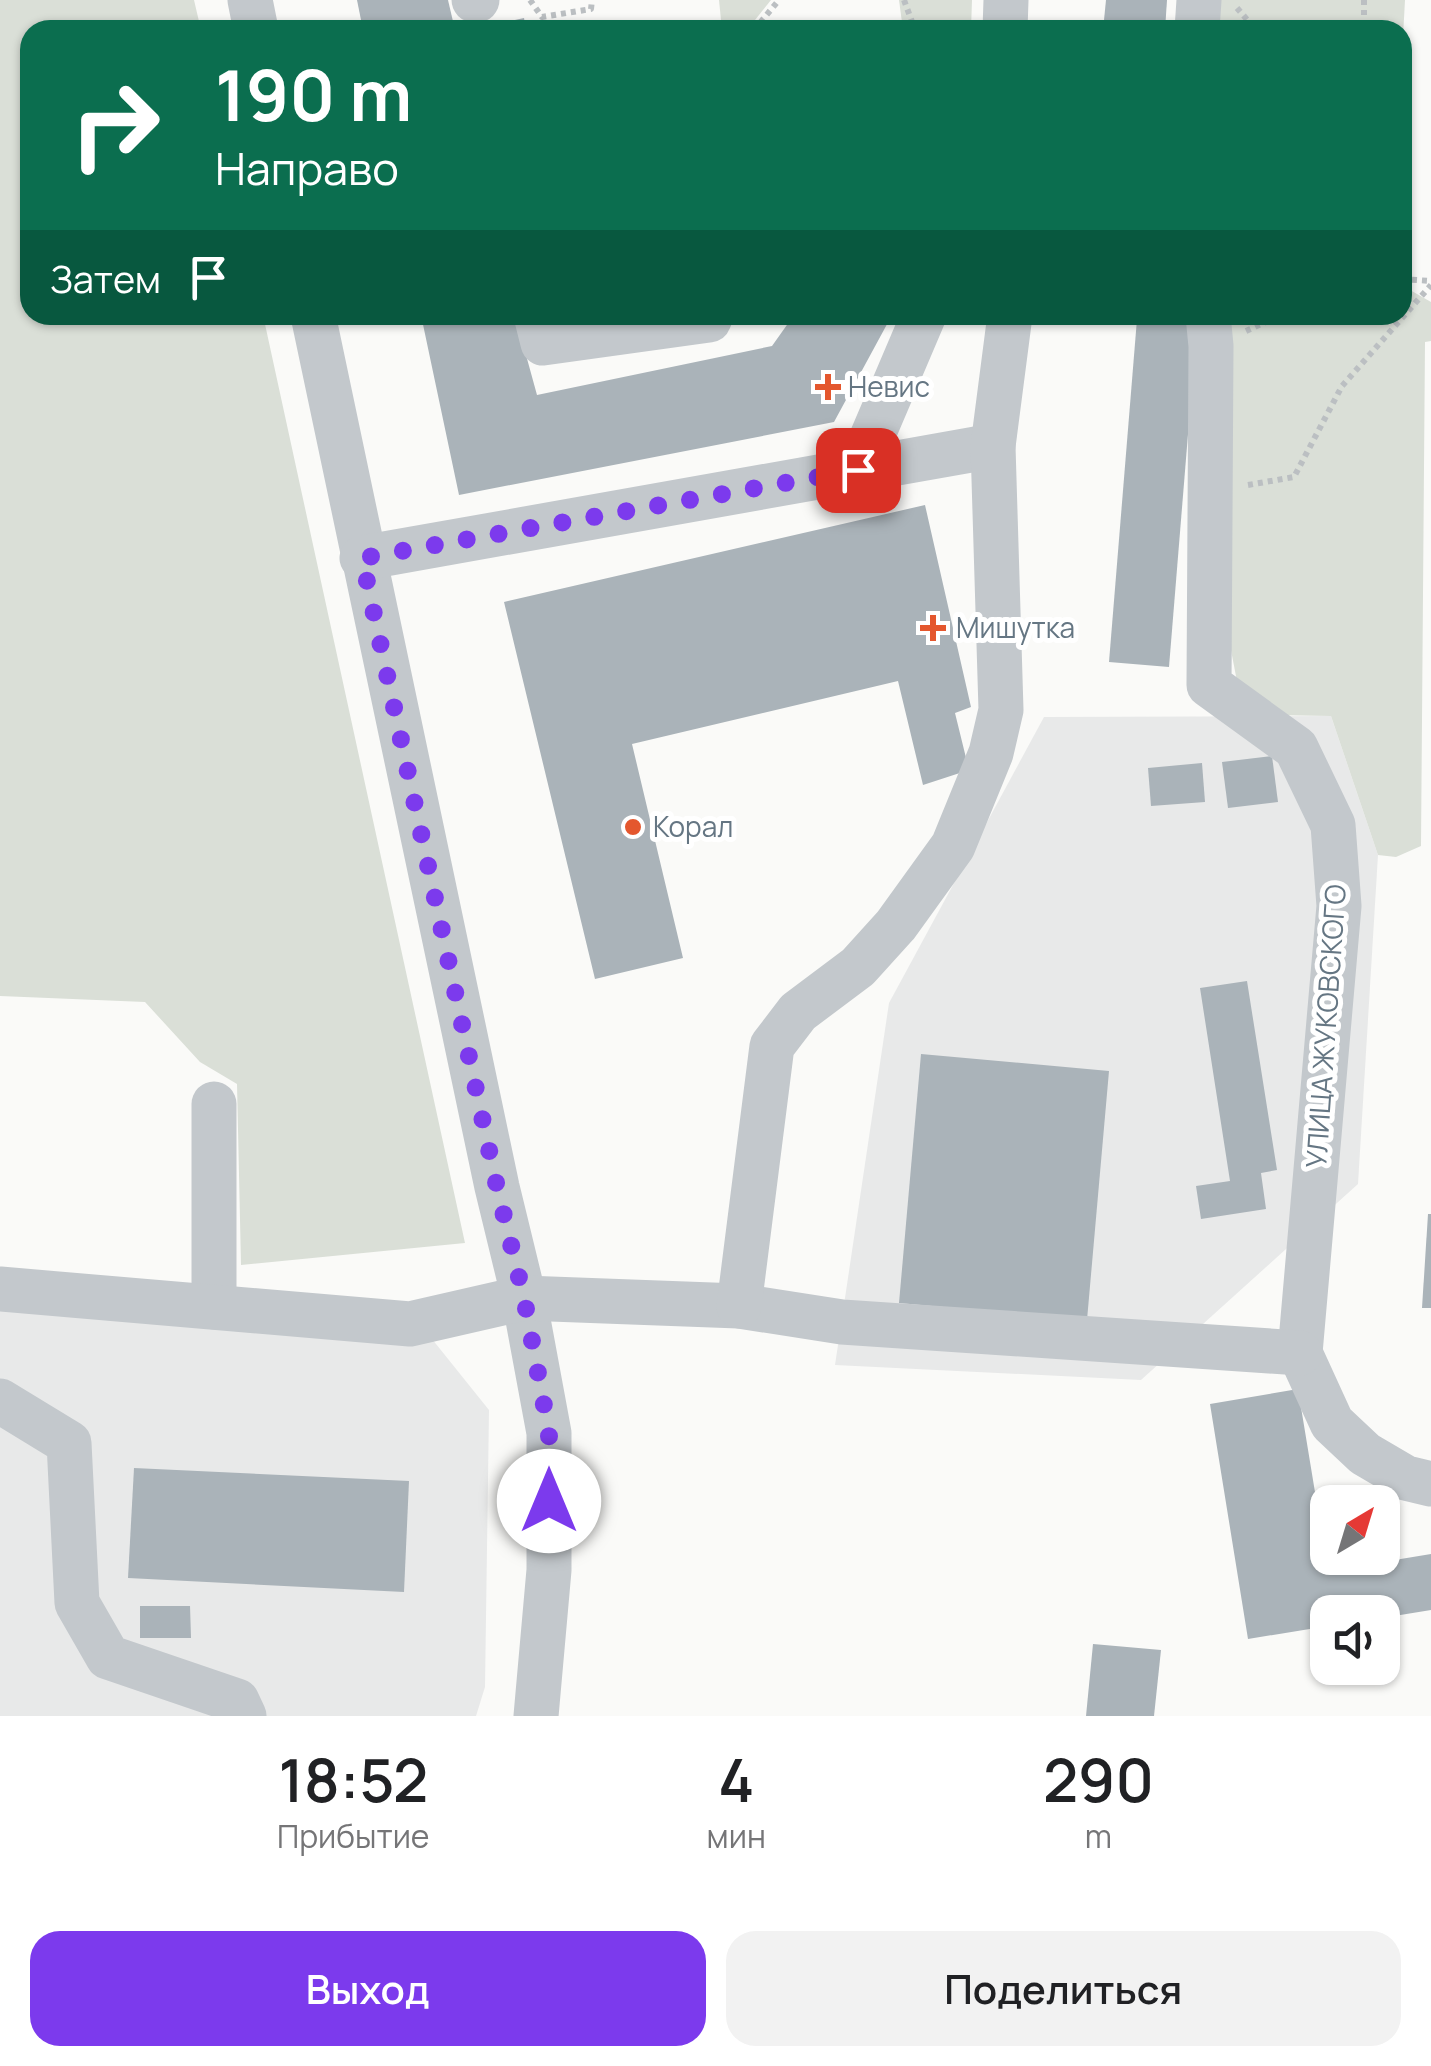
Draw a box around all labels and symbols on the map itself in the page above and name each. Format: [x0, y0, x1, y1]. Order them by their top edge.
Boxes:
place label: Невис [848, 367, 930, 405]
marker: Невис [817, 376, 839, 398]
pin [816, 428, 901, 513]
place label: Мишутка [956, 608, 1075, 646]
marker: Мишутка [920, 615, 946, 641]
place label: Корал [653, 807, 733, 845]
marker: Корал [622, 816, 644, 838]
street label: УЛИЦА ЖУКОВСКОГО [1296, 883, 1354, 1169]
position arrow [497, 1449, 601, 1553]
north arrow [1310, 1485, 1400, 1575]

